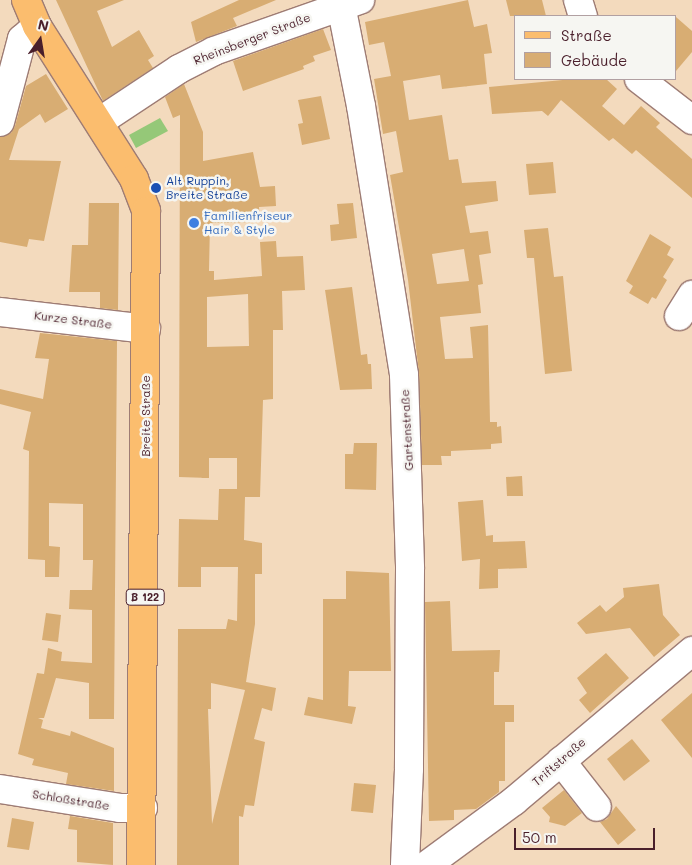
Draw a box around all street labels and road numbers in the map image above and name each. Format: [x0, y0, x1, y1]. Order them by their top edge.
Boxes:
street label: Rheinsberger Straße [192, 10, 312, 68]
street label: Kurze Straße [33, 308, 113, 332]
street label: Breite Straße [139, 375, 153, 457]
street label: Gartenstraße [398, 389, 416, 471]
road number: B 122 [125, 588, 165, 606]
street label: Triftstraße [529, 735, 589, 789]
street label: Schloßstraße [31, 787, 111, 813]

